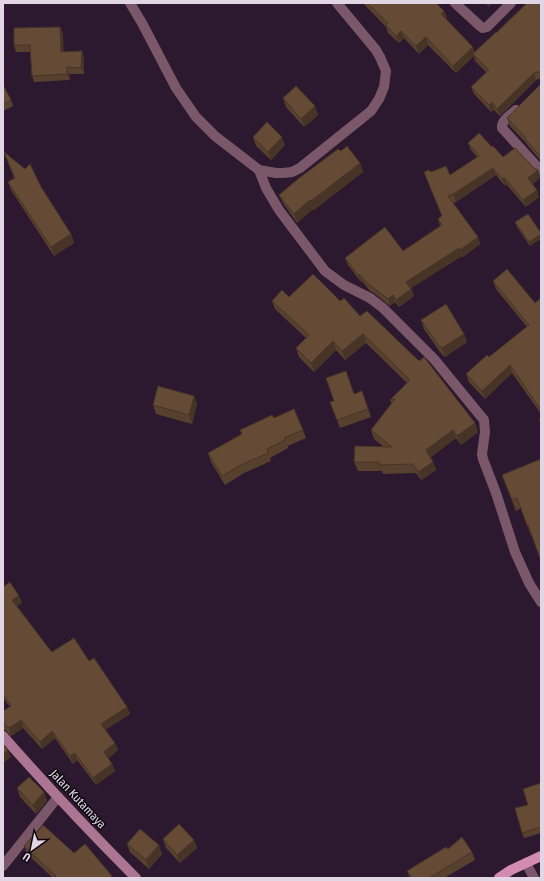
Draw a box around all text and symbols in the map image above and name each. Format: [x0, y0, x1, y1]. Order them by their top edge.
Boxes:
street label: Jalan Kutamaya [47, 767, 109, 831]
north arrow [12, 829, 52, 869]
text: U [21, 850, 33, 864]

